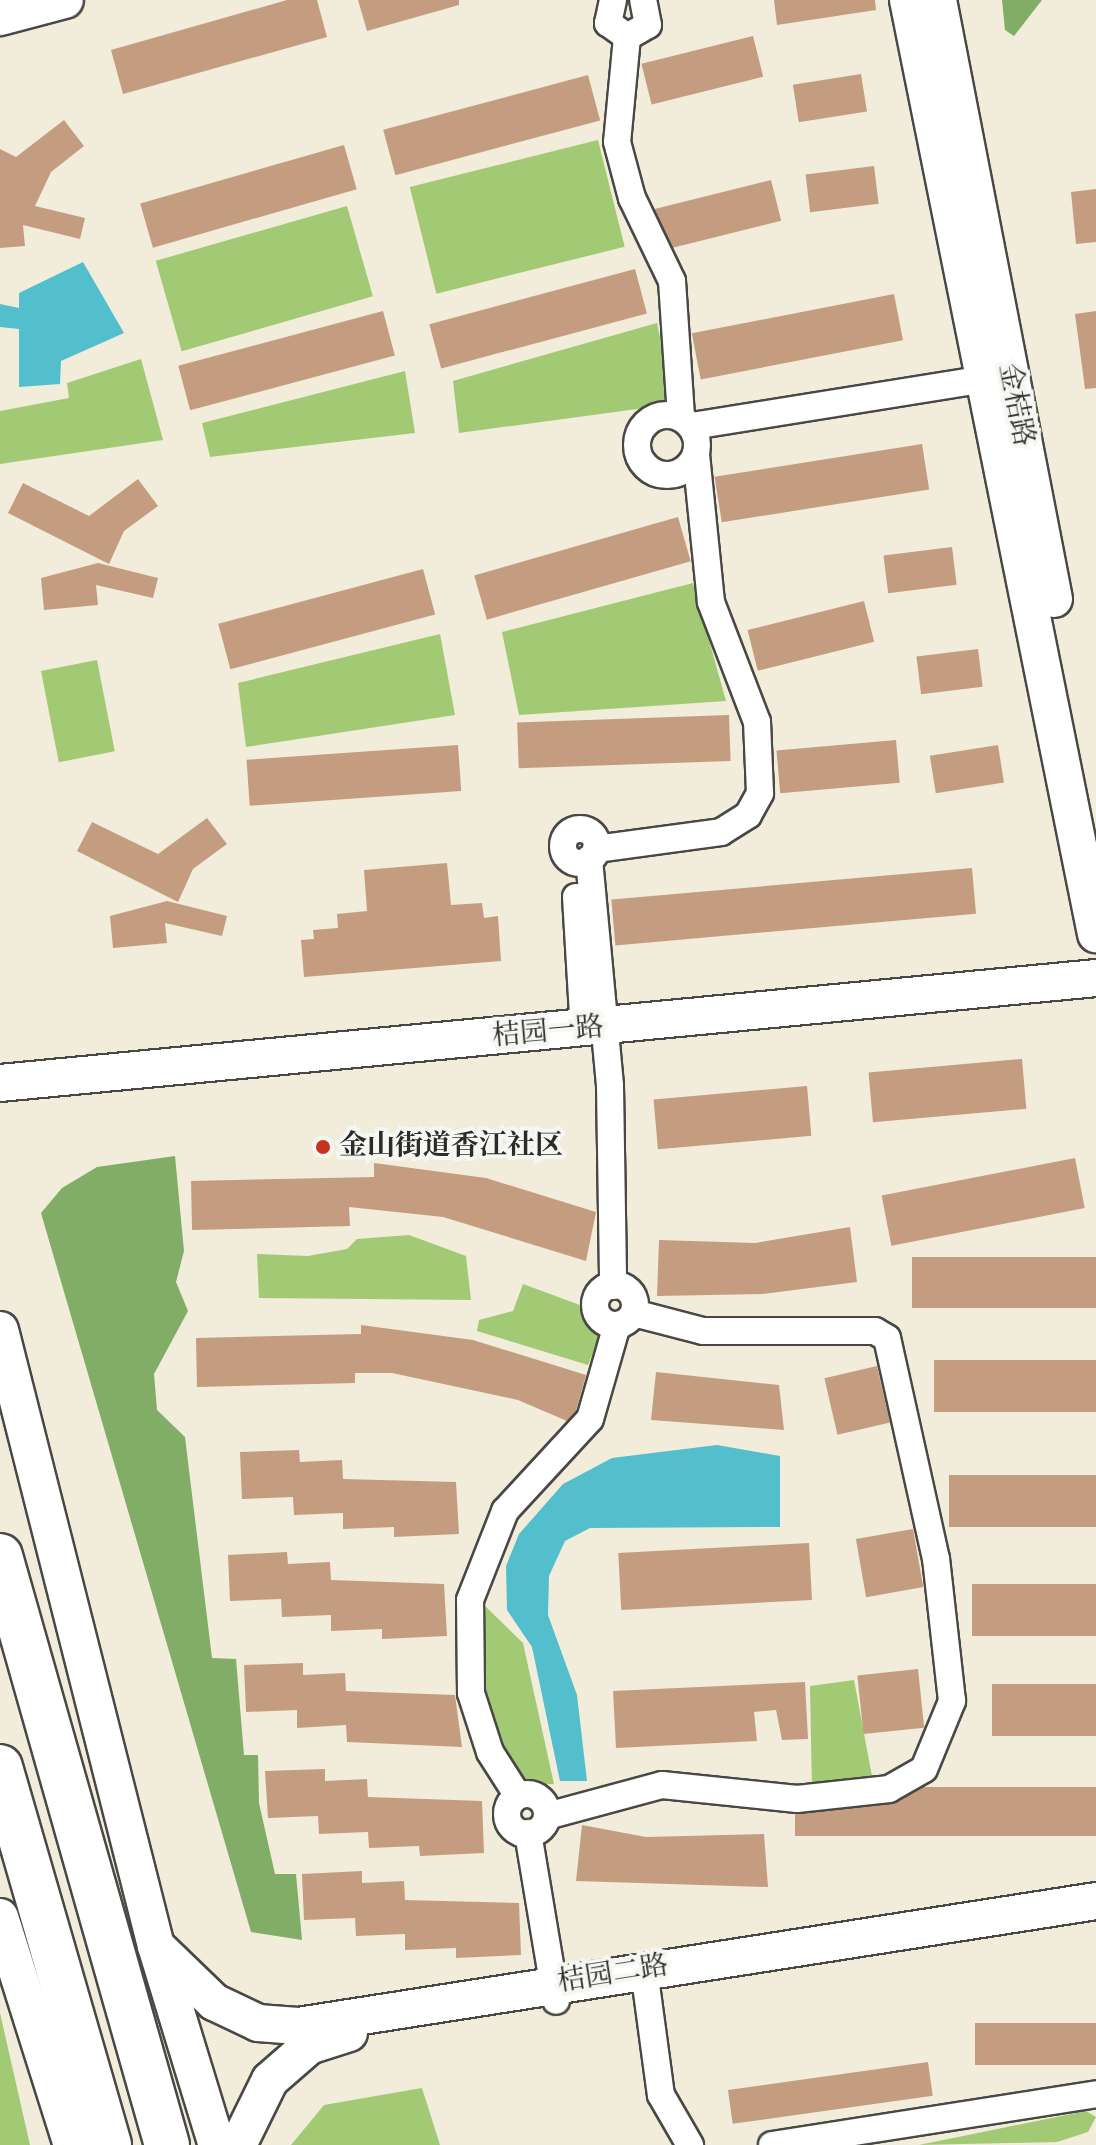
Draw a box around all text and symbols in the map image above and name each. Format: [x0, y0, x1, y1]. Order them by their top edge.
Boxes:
street label: 金桔路 [990, 361, 1040, 449]
street label: 桔园一路 [491, 1011, 605, 1055]
place label: 金山街道香江社区 [339, 1130, 563, 1164]
marker: 金山街道香江社区 [314, 1138, 332, 1156]
street label: 桔园二路 [555, 1950, 671, 2000]

